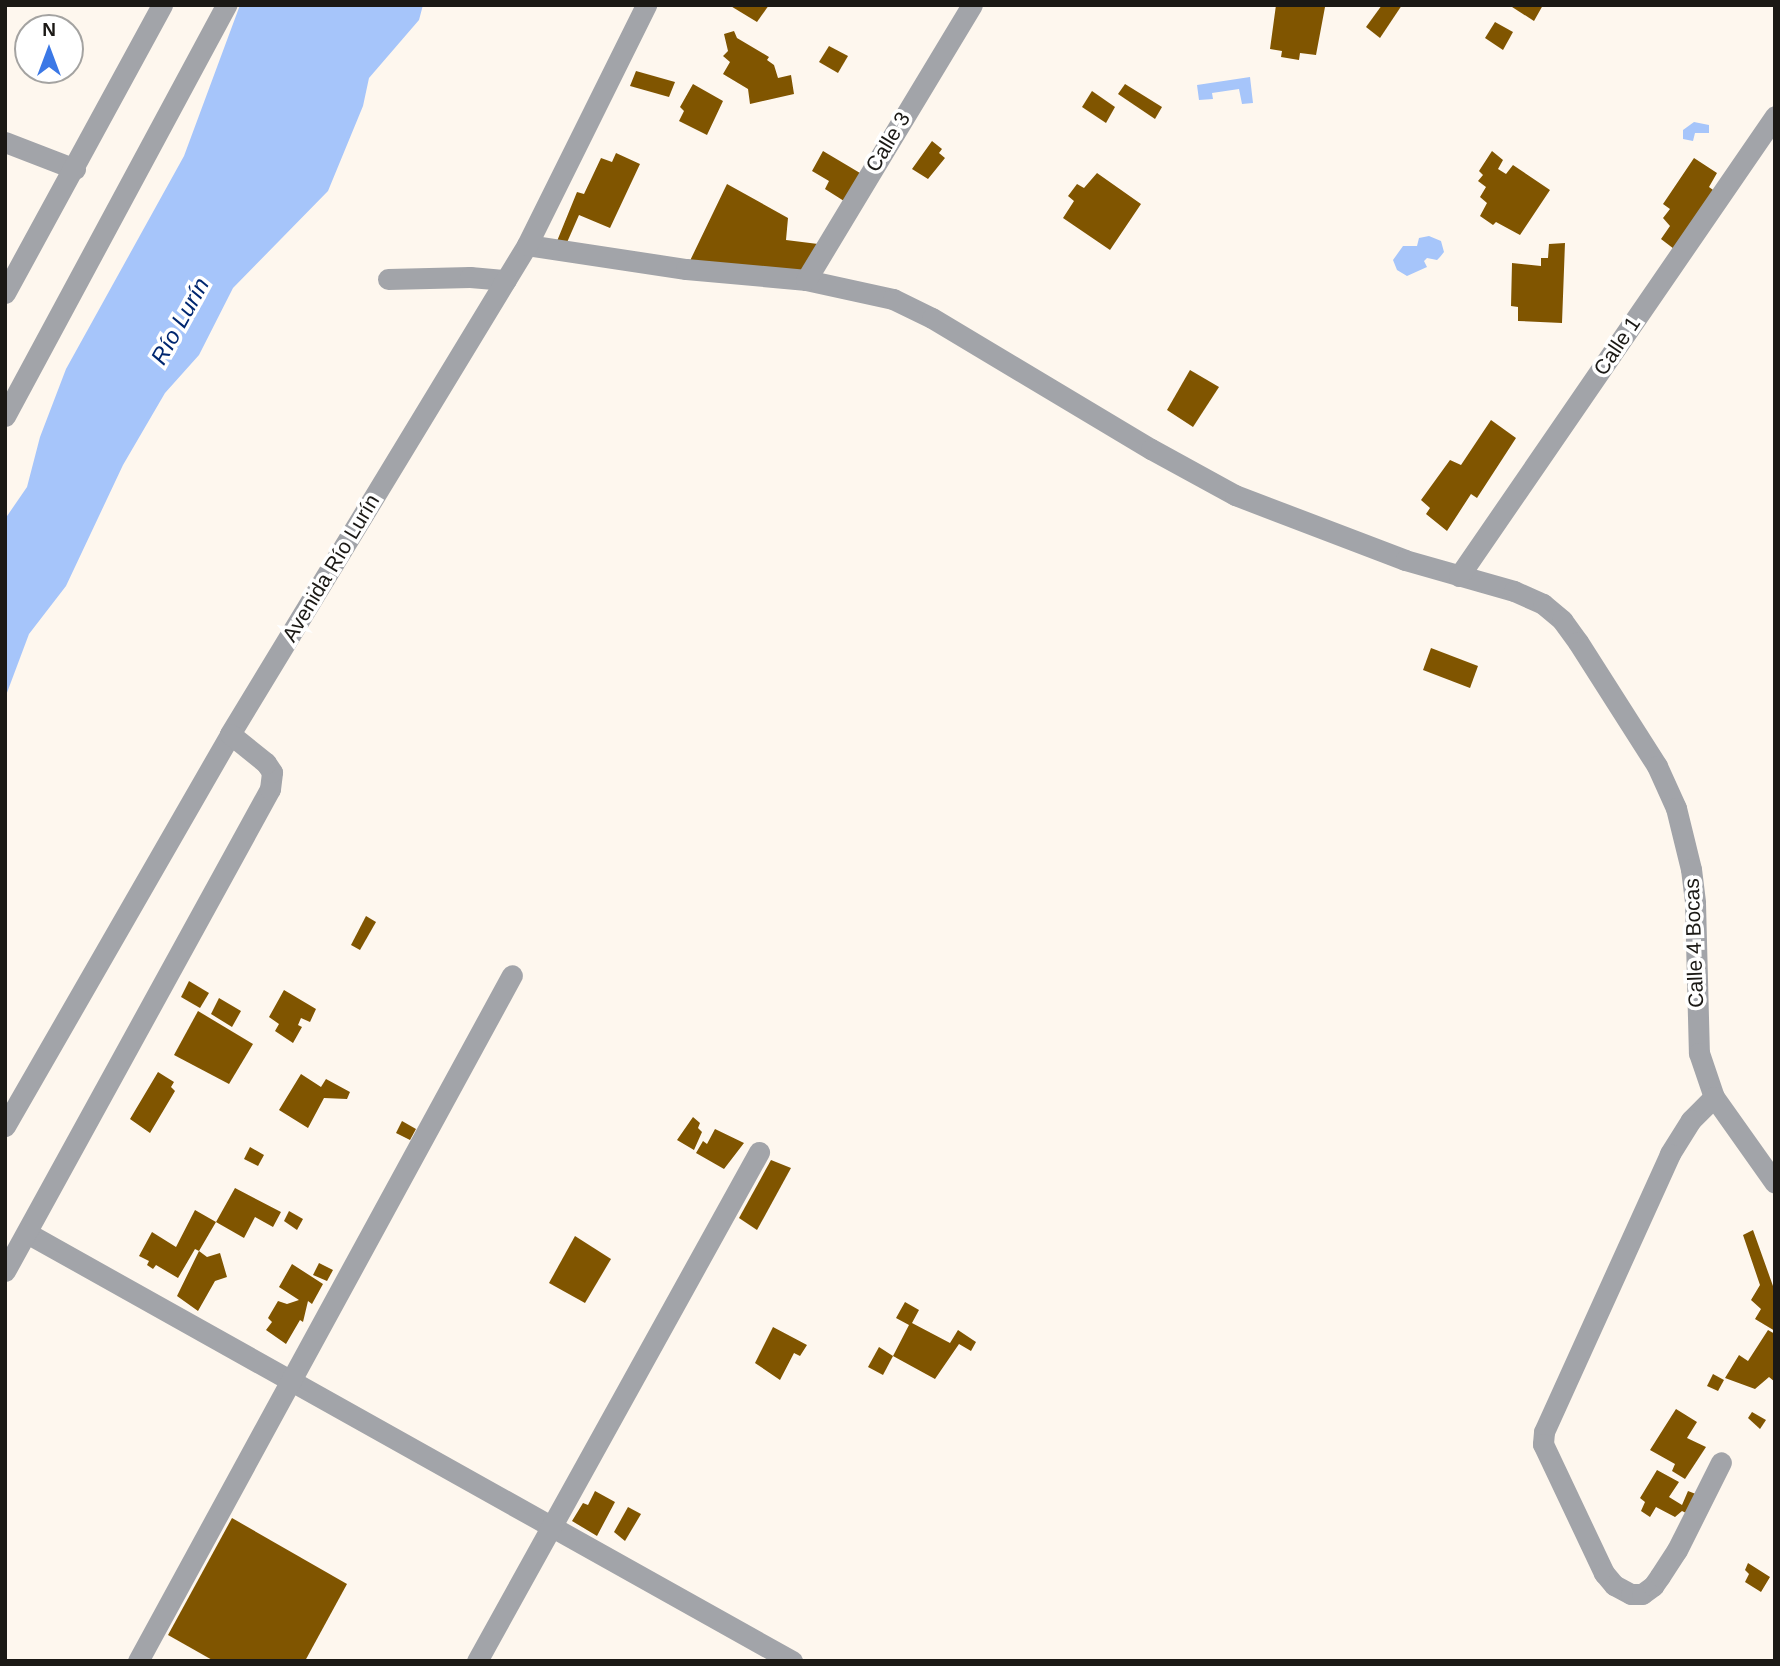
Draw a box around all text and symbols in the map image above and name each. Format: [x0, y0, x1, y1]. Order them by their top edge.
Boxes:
north arrow [14, 14, 84, 84]
text: N [42, 19, 56, 40]
street label: Calle 3 [860, 107, 916, 177]
water label: Río Lurín [145, 273, 215, 369]
street label: Calle 1 [1588, 312, 1646, 380]
street label: Avenida Río Lurín [277, 490, 385, 646]
street label: Calle 4 Bocas [1679, 878, 1709, 1008]

